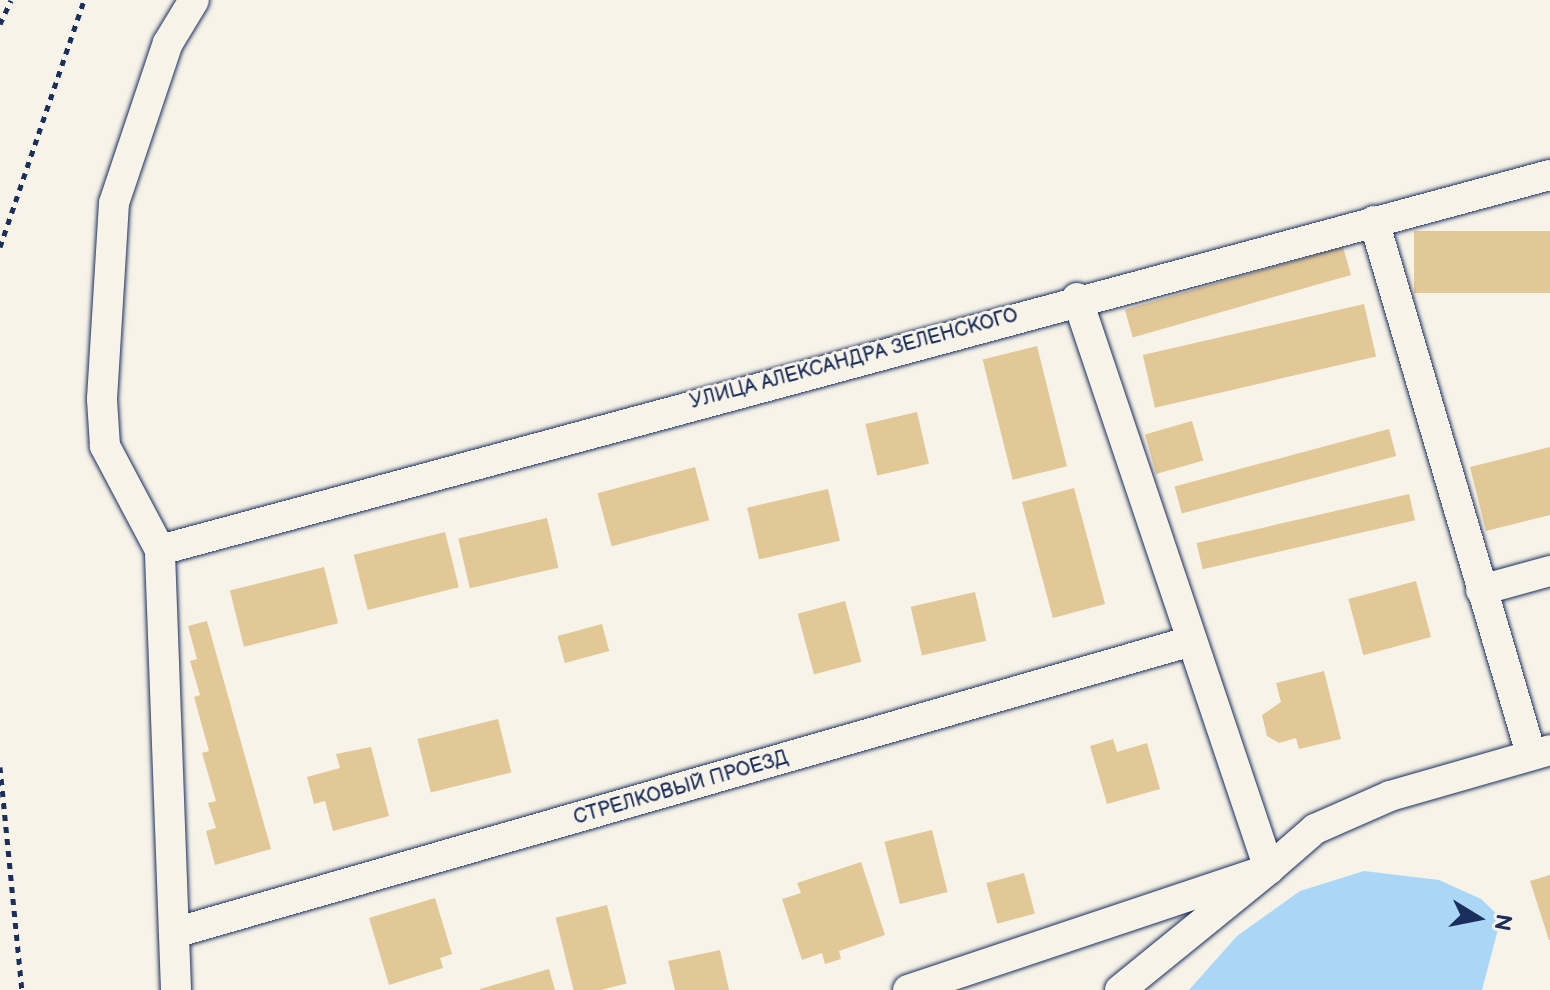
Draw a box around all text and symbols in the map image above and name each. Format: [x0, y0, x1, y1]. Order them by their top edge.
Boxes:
street label: УЛИЦА АЛЕКСАНДРА ЗЕЛЕНСКОГО [687, 304, 1021, 414]
street label: СТРЕЛКОВЫЙ ПРОЕЗД [571, 746, 791, 830]
north arrow [1438, 878, 1518, 958]
text: N [1487, 912, 1517, 933]

